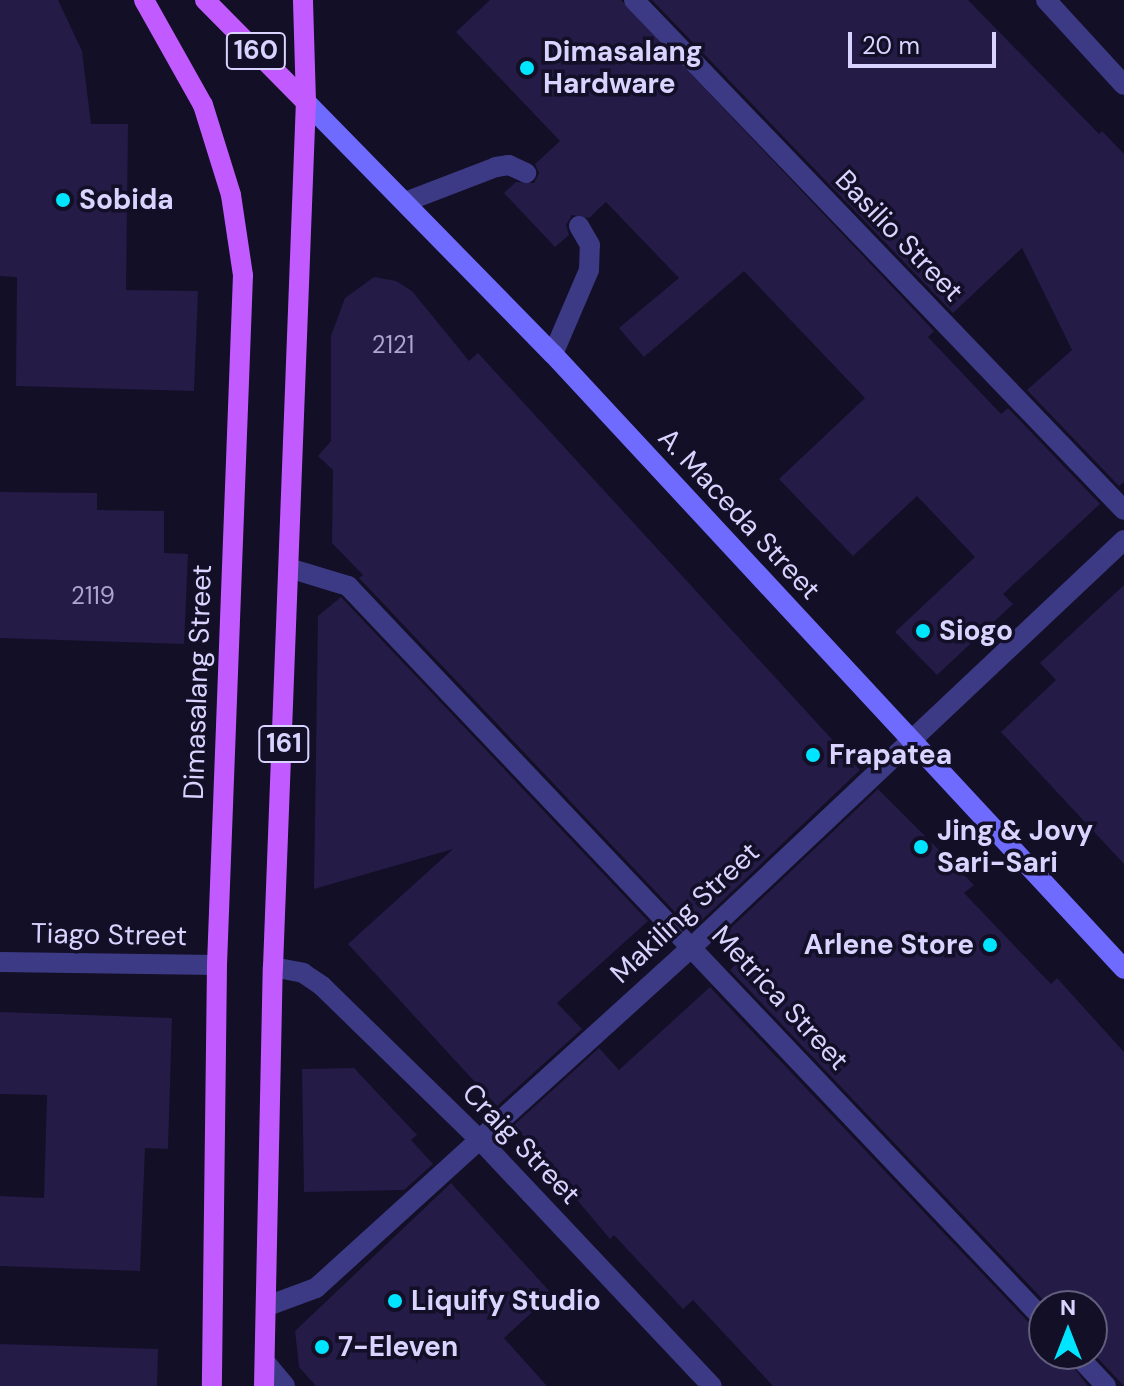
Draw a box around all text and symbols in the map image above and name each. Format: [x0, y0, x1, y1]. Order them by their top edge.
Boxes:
scale bar [852, 16, 1000, 66]
road number: 160 [224, 29, 288, 73]
text: 20 m [862, 30, 920, 61]
place label: Dimasalang Hardware [543, 35, 702, 101]
marker: Dimasalang Hardware [518, 59, 536, 77]
street label: Basilio Street [828, 163, 970, 309]
place label: Sobida [79, 183, 174, 217]
marker: Sobida [54, 191, 72, 209]
house number: 2121 [372, 331, 414, 359]
street label: A. Maceda Street [651, 421, 827, 607]
street label: Dimasalang Street [177, 564, 219, 800]
house number: 2119 [71, 582, 115, 610]
place label: Siogo [939, 614, 1013, 648]
marker: Siogo [914, 622, 932, 640]
road number: 161 [258, 722, 310, 766]
place label: Frapatea [829, 738, 952, 772]
marker: Frapatea [804, 746, 822, 764]
place label: Jing & Jovy Sari-Sari [937, 814, 1093, 880]
street label: Makiling Street [604, 836, 766, 990]
marker: Jing & Jovy Sari-Sari [912, 838, 930, 856]
street label: Tiago Street [31, 917, 187, 953]
street label: Metrica Street [705, 919, 855, 1077]
place label: Arlene Store [804, 928, 974, 962]
marker: Arlene Store [981, 936, 999, 954]
street label: Craig Street [455, 1077, 587, 1211]
place label: Liquify Studio [411, 1284, 601, 1318]
north arrow [1028, 1290, 1108, 1370]
marker: Liquify Studio [386, 1292, 404, 1310]
text: N [1060, 1293, 1076, 1322]
place label: 7-Eleven [338, 1330, 458, 1364]
marker: 7-Eleven [313, 1338, 331, 1356]

